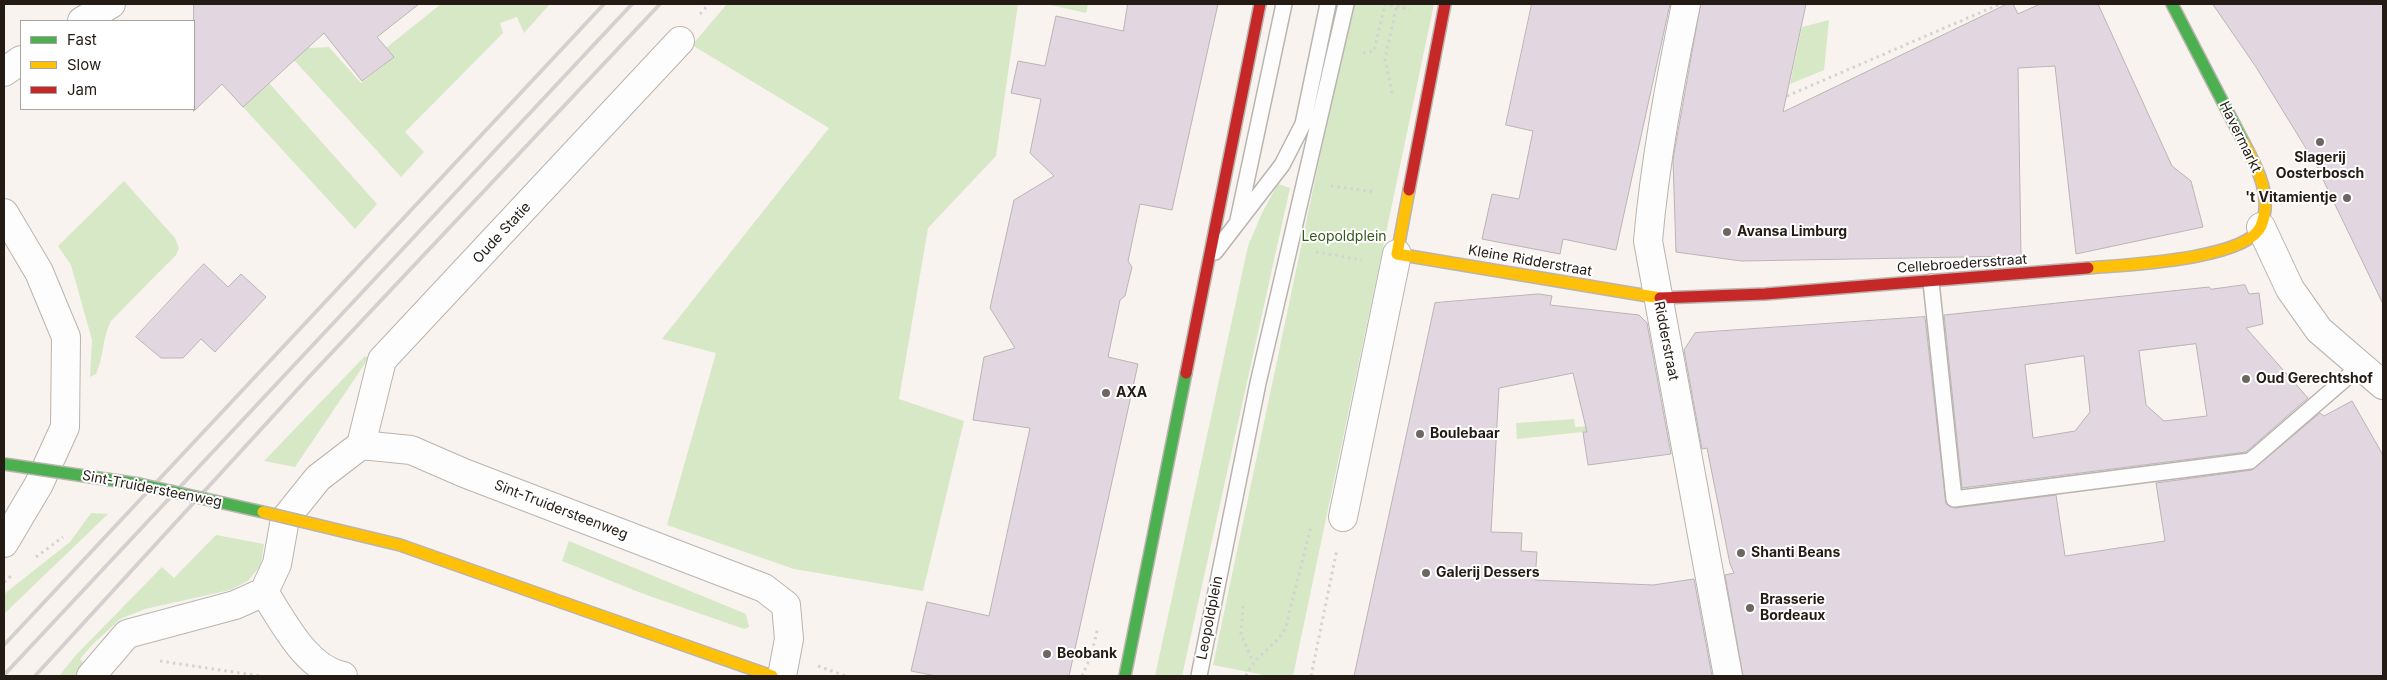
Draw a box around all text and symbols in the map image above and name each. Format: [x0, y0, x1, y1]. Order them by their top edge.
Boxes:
legend [20, 20, 195, 110]
text: Fast [67, 30, 97, 49]
text: Slow [67, 55, 101, 74]
text: Jam [67, 80, 97, 99]
street label: Havermarkt [2216, 99, 2264, 175]
marker: Slagerij Oosterbosch [2314, 136, 2326, 148]
place label: Slagerij Oosterbosch [2276, 150, 2364, 182]
place label: 't Vitamientje [2245, 190, 2337, 206]
marker: 't Vitamientje [2341, 192, 2353, 204]
street label: Oude Statie [470, 199, 534, 267]
place label: Avansa Limburg [1737, 224, 1847, 240]
marker: Avansa Limburg [1721, 226, 1733, 238]
park label: Leopoldplein [1301, 229, 1387, 245]
street label: Kleine Ridderstraat [1467, 242, 1593, 280]
street label: Cellebroedersstraat [1896, 251, 2028, 277]
street label: Ridderstraat [1650, 300, 1682, 382]
place label: Oud Gerechtshof [2256, 371, 2373, 387]
marker: Oud Gerechtshof [2240, 373, 2252, 385]
place label: AXA [1116, 385, 1147, 401]
marker: AXA [1100, 387, 1112, 399]
place label: Boulebaar [1430, 426, 1500, 442]
marker: Boulebaar [1414, 428, 1426, 440]
street label: Sint-Truidersteenweg [81, 467, 223, 511]
street label: Sint-Truidersteenweg [492, 477, 630, 543]
place label: Shanti Beans [1751, 545, 1840, 561]
marker: Shanti Beans [1735, 547, 1747, 559]
place label: Galerij Dessers [1436, 565, 1539, 581]
marker: Galerij Dessers [1420, 567, 1432, 579]
street label: Leopoldplein [1194, 575, 1226, 661]
place label: Brasserie Bordeaux [1760, 592, 1825, 624]
marker: Brasserie Bordeaux [1744, 602, 1756, 614]
place label: Beobank [1057, 646, 1117, 662]
marker: Beobank [1041, 648, 1053, 660]

